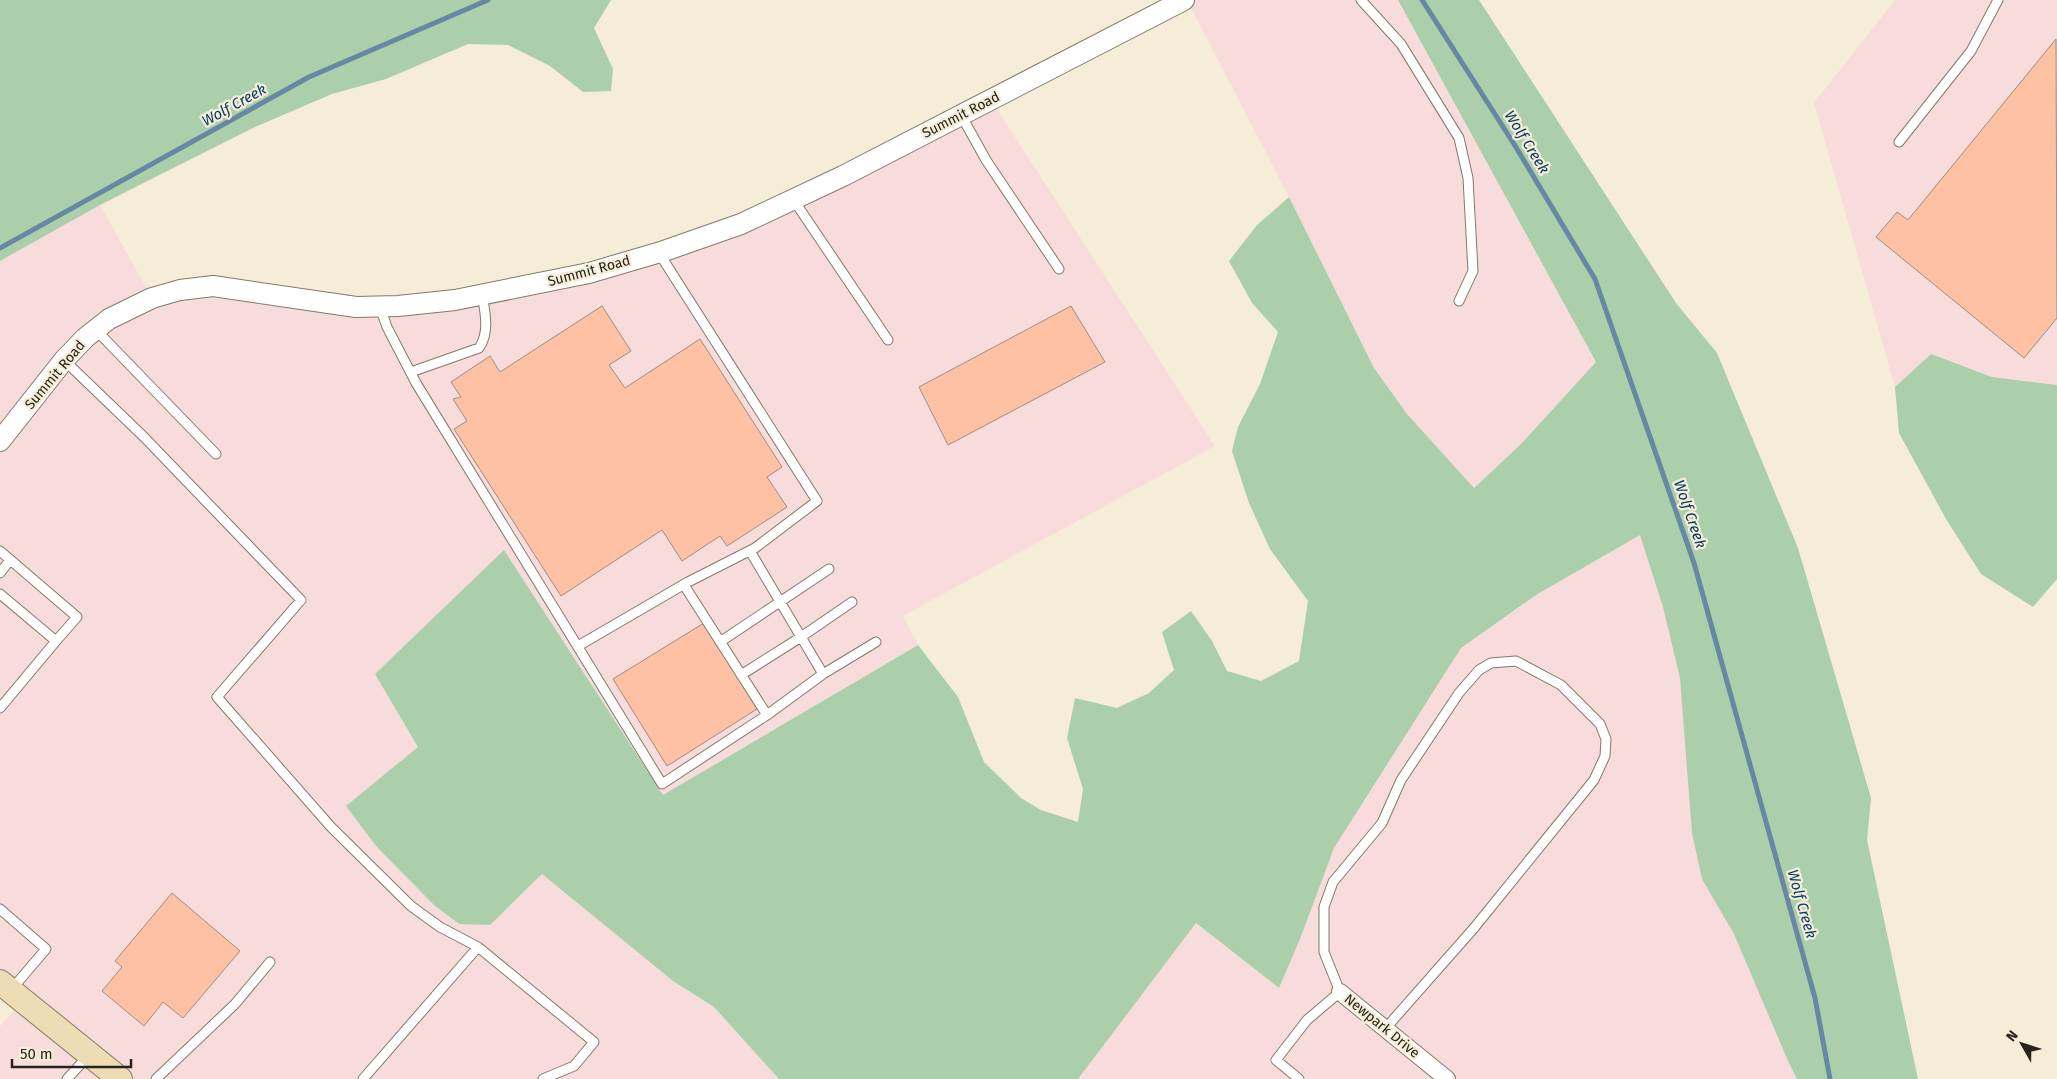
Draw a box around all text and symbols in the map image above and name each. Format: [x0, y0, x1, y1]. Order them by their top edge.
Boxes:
water label: Wolf Creek [199, 80, 269, 130]
street label: Summit Road [919, 88, 1003, 142]
water label: Wolf Creek [1501, 107, 1553, 177]
street label: Summit Road [546, 252, 632, 290]
street label: Summit Road [21, 337, 89, 413]
water label: Wolf Creek [1670, 478, 1710, 550]
water label: Wolf Creek [1784, 867, 1820, 941]
street label: Newpark Drive [1341, 990, 1423, 1062]
north arrow [1997, 1019, 2047, 1069]
text: N [2003, 1027, 2022, 1045]
scale bar [12, 1036, 131, 1068]
text: 50 m [20, 1045, 53, 1063]

